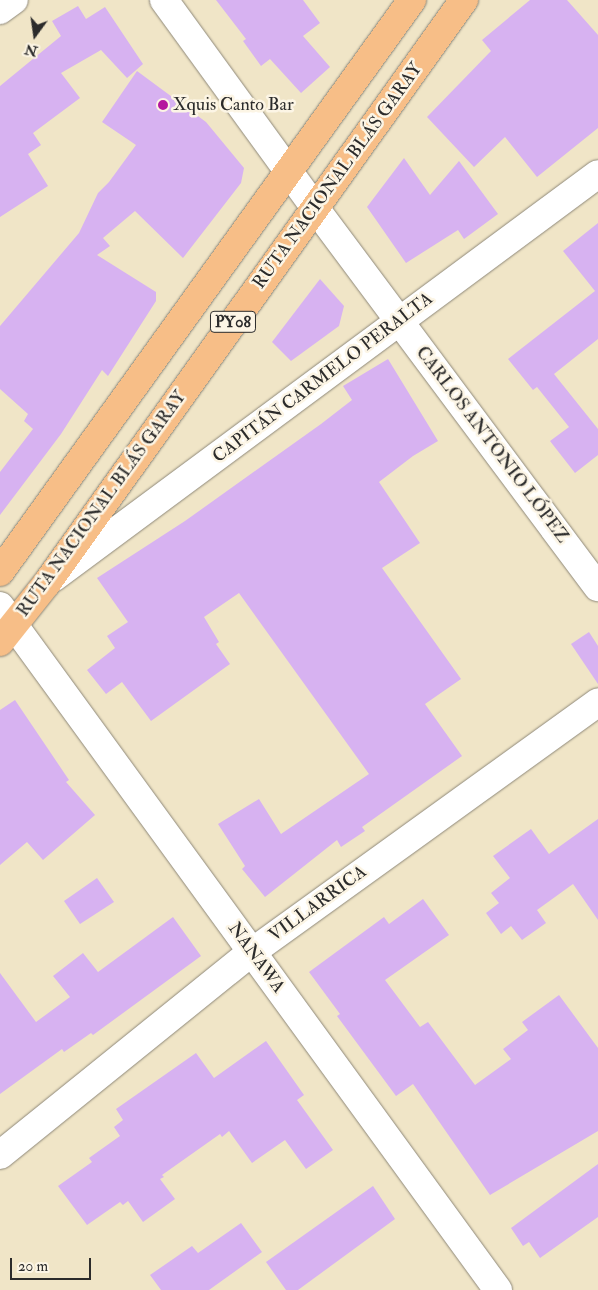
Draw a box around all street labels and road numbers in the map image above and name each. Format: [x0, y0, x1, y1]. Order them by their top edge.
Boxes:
street label: RUTA NACIONAL BLÁS GARAY [249, 59, 427, 293]
street label: CAPITÁN CARMELO PERALTA [209, 288, 437, 468]
road number: PY08 [209, 308, 257, 336]
street label: CARLOS ANTONIO LÓPEZ [411, 342, 573, 548]
street label: RUTA NACIONAL BLÁS GARAY [13, 387, 191, 621]
street label: VILLARRICA [265, 861, 371, 947]
street label: NANAWA [223, 918, 289, 998]

